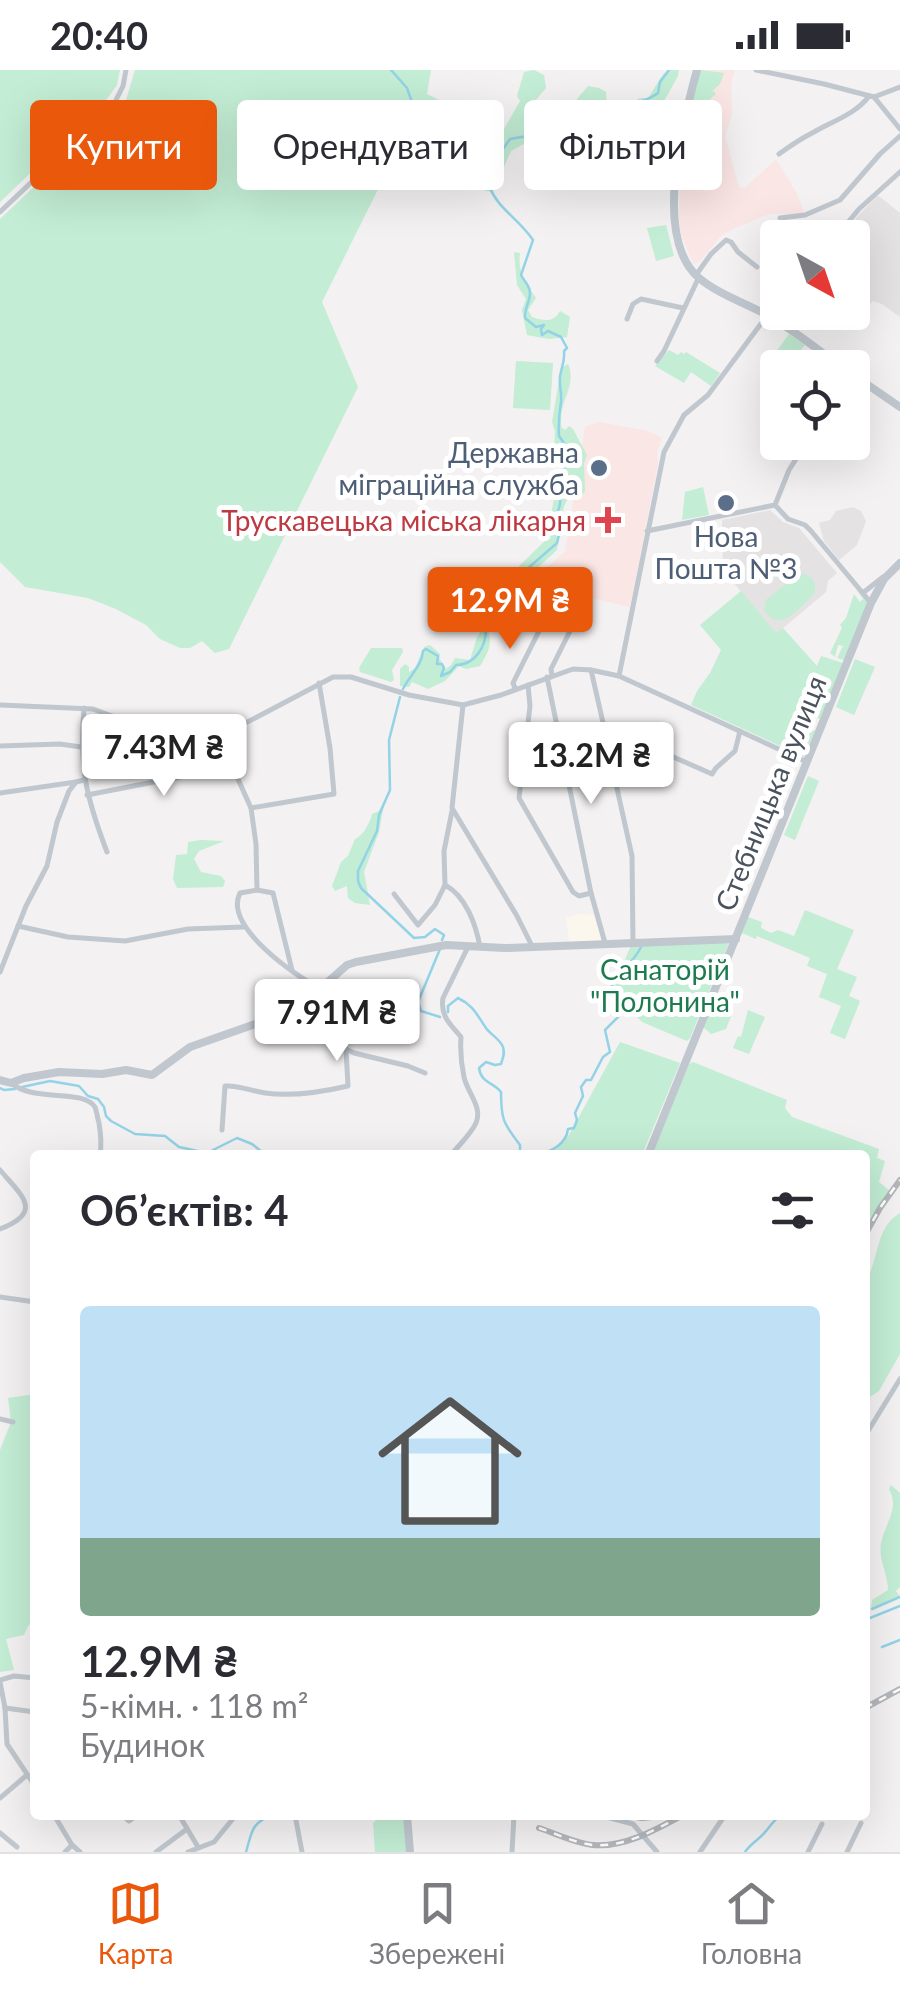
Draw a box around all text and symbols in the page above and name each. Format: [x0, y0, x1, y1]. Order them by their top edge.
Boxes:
text: 20:40 [50, 12, 148, 58]
chip: Купити [30, 100, 217, 190]
chip: Орендувати [237, 100, 504, 190]
chip: Фільтри [524, 100, 722, 190]
north arrow [760, 220, 870, 330]
map controls [760, 220, 870, 460]
button: locate [760, 350, 870, 460]
place label: Державна міграційна служба [338, 435, 579, 501]
marker: Державна міграційна служба [588, 457, 610, 479]
marker: Нова Пошта №3 [715, 492, 737, 514]
place label: Трускавецька міська лікарня [221, 503, 586, 537]
marker: Трускавецька міська лікарня [595, 507, 621, 533]
place label: Нова Пошта №3 [655, 519, 797, 585]
pin: 12.9M ₴ [418, 567, 602, 652]
text: 12.9M ₴ [450, 580, 570, 619]
street label: Стебницька вулиця [707, 670, 833, 916]
pin: 7.43M ₴ [72, 714, 256, 799]
pin: 13.2M ₴ [499, 722, 683, 807]
text: 7.43M ₴ [104, 727, 224, 766]
text: 13.2M ₴ [531, 735, 651, 774]
park label: Санаторій "Полонина" [590, 952, 740, 1018]
pin: 7.91M ₴ [245, 979, 429, 1064]
text: 7.91M ₴ [277, 992, 397, 1031]
icon: filters [765, 1183, 820, 1238]
text: Об’єктів: 4 [80, 1185, 289, 1235]
icon: home [360, 1371, 540, 1551]
text: 12.9M ₴ [80, 1636, 238, 1686]
text: 5-кімн. · 118 m² [80, 1686, 308, 1725]
text: Будинок [80, 1725, 205, 1764]
tab: Карта [98, 1876, 173, 1970]
tab: Збережені [369, 1876, 505, 1970]
tab: Головна [701, 1876, 802, 1970]

